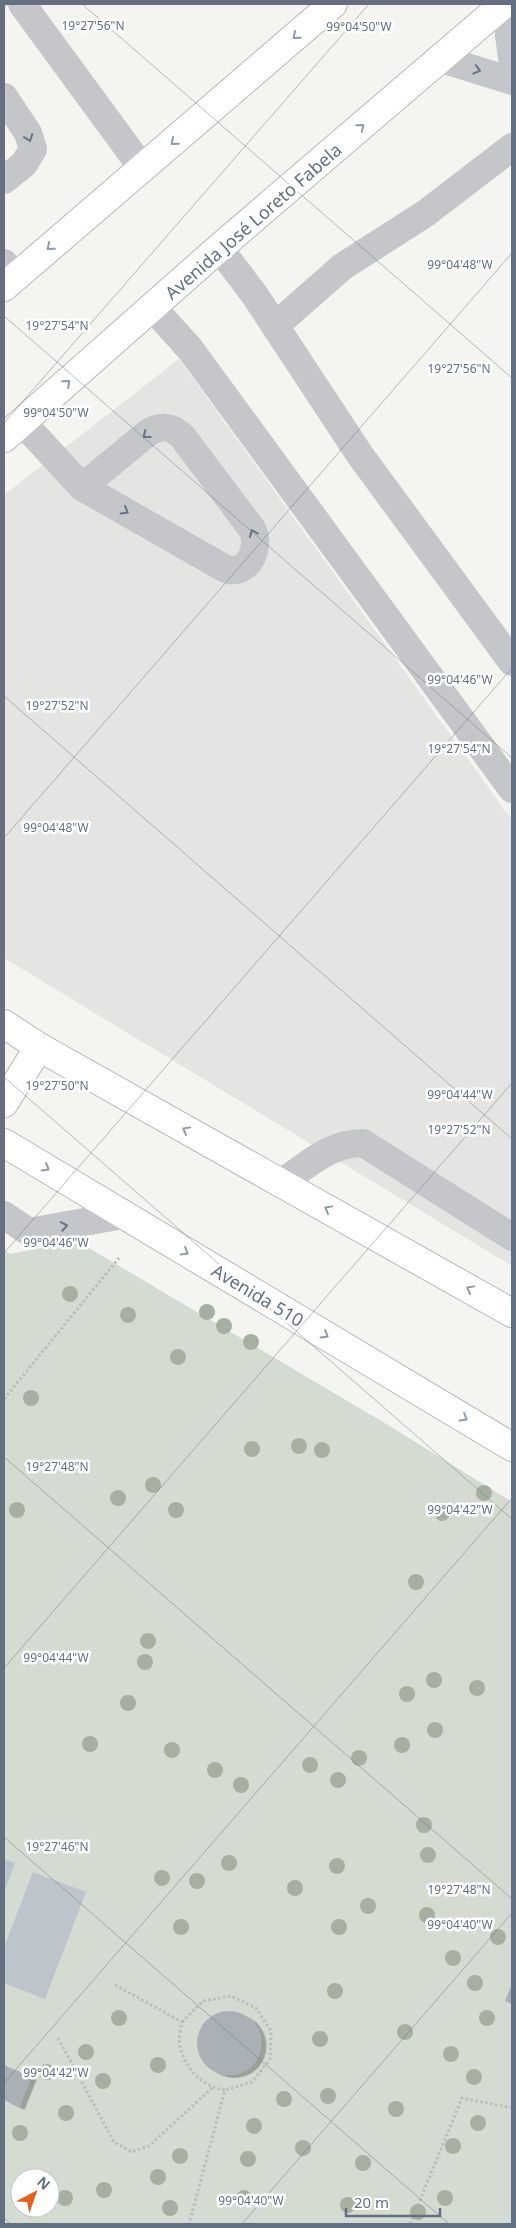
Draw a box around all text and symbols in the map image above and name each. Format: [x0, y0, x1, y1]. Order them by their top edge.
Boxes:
text: 19°27'56"N [61, 17, 125, 34]
text: 99°04'50"W [326, 18, 392, 35]
one-way arrow [293, 30, 302, 39]
one-way arrow [472, 64, 480, 74]
one-way arrow [355, 125, 364, 133]
one-way arrow [23, 133, 33, 142]
one-way arrow [170, 136, 179, 145]
street label: Avenida José Loreto Fabela [160, 138, 346, 304]
one-way arrow [47, 242, 56, 250]
text: 99°04'48"W [427, 256, 493, 273]
text: 19°27'54"N [25, 317, 89, 334]
text: 19°27'56"N [427, 360, 491, 377]
one-way arrow [61, 380, 70, 389]
text: 99°04'50"W [23, 404, 89, 421]
one-way arrow [142, 429, 152, 438]
one-way arrow [119, 505, 128, 515]
one-way arrow [250, 530, 260, 539]
text: 99°04'46"W [427, 671, 493, 688]
text: 19°27'52"N [25, 697, 89, 714]
text: 19°27'54"N [427, 740, 491, 757]
text: 99°04'48"W [23, 819, 89, 836]
text: 19°27'50"N [25, 1077, 89, 1094]
text: 99°04'44"W [427, 1086, 493, 1103]
text: 19°27'52"N [427, 1121, 491, 1138]
one-way arrow [183, 1126, 192, 1136]
one-way arrow [40, 1162, 49, 1172]
one-way arrow [324, 1205, 333, 1215]
one-way arrow [60, 1221, 68, 1231]
text: 99°04'46"W [23, 1234, 89, 1251]
one-way arrow [180, 1245, 189, 1255]
street label: Avenida 510 [208, 1258, 308, 1332]
one-way arrow [466, 1285, 475, 1295]
one-way arrow [319, 1329, 328, 1339]
one-way arrow [459, 1412, 468, 1422]
text: 19°27'48"N [25, 1458, 89, 1475]
text: 99°04'42"W [427, 1501, 493, 1518]
text: 99°04'44"W [23, 1649, 89, 1666]
text: 19°27'46"N [25, 1838, 89, 1855]
text: 19°27'48"N [427, 1881, 491, 1898]
text: 99°04'40"W [427, 1916, 493, 1933]
text: 99°04'42"W [23, 2064, 89, 2081]
north arrow [10, 2168, 60, 2218]
text: N [33, 2172, 54, 2194]
scale bar [346, 2186, 440, 2218]
text: 99°04'40"W [218, 2192, 284, 2209]
text: 20 m [354, 2192, 389, 2212]

